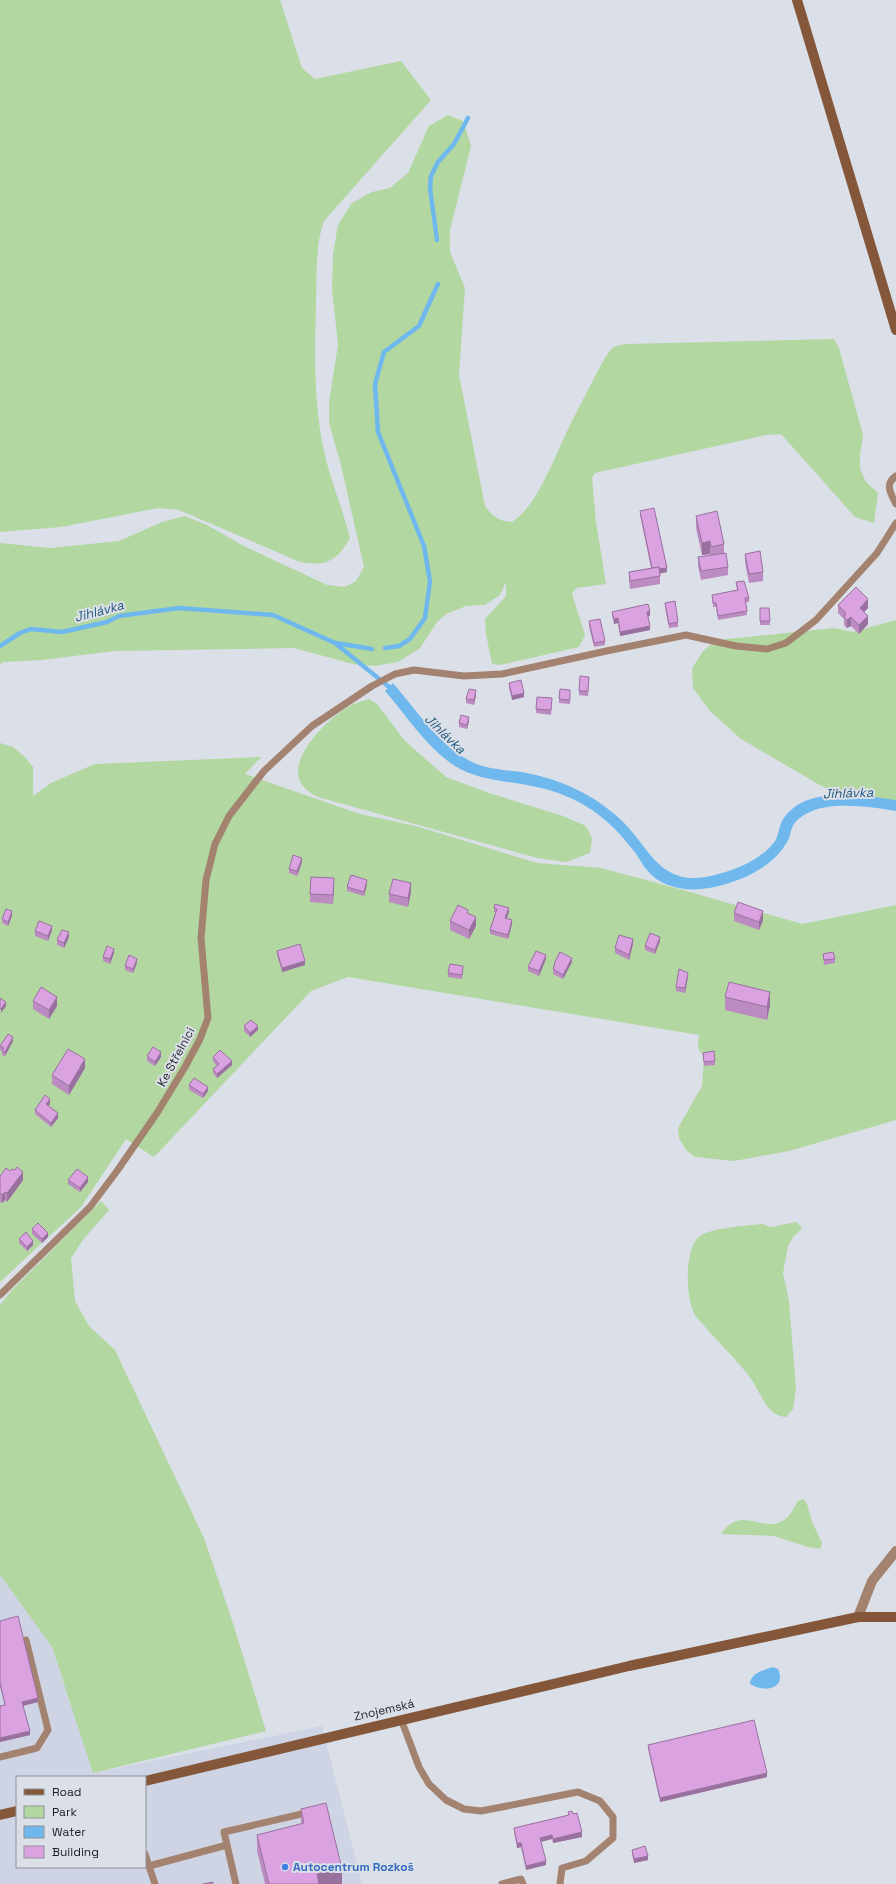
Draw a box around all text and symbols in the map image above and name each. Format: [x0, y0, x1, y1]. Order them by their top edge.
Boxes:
water label: Jihlávka [72, 596, 126, 626]
water label: Jihlávka [421, 710, 469, 758]
water label: Jihlávka [822, 784, 874, 802]
street label: Ke Střelnici [154, 1025, 198, 1089]
street label: Znojemská [352, 1695, 416, 1725]
legend [16, 1776, 146, 1868]
text: Road [52, 1784, 81, 1800]
text: Park [52, 1804, 77, 1820]
text: Water [52, 1824, 86, 1840]
text: Building [52, 1844, 99, 1860]
place label: Autocentrum Rozkoš [293, 1859, 414, 1875]
marker: Autocentrum Rozkoš [280, 1862, 290, 1872]

